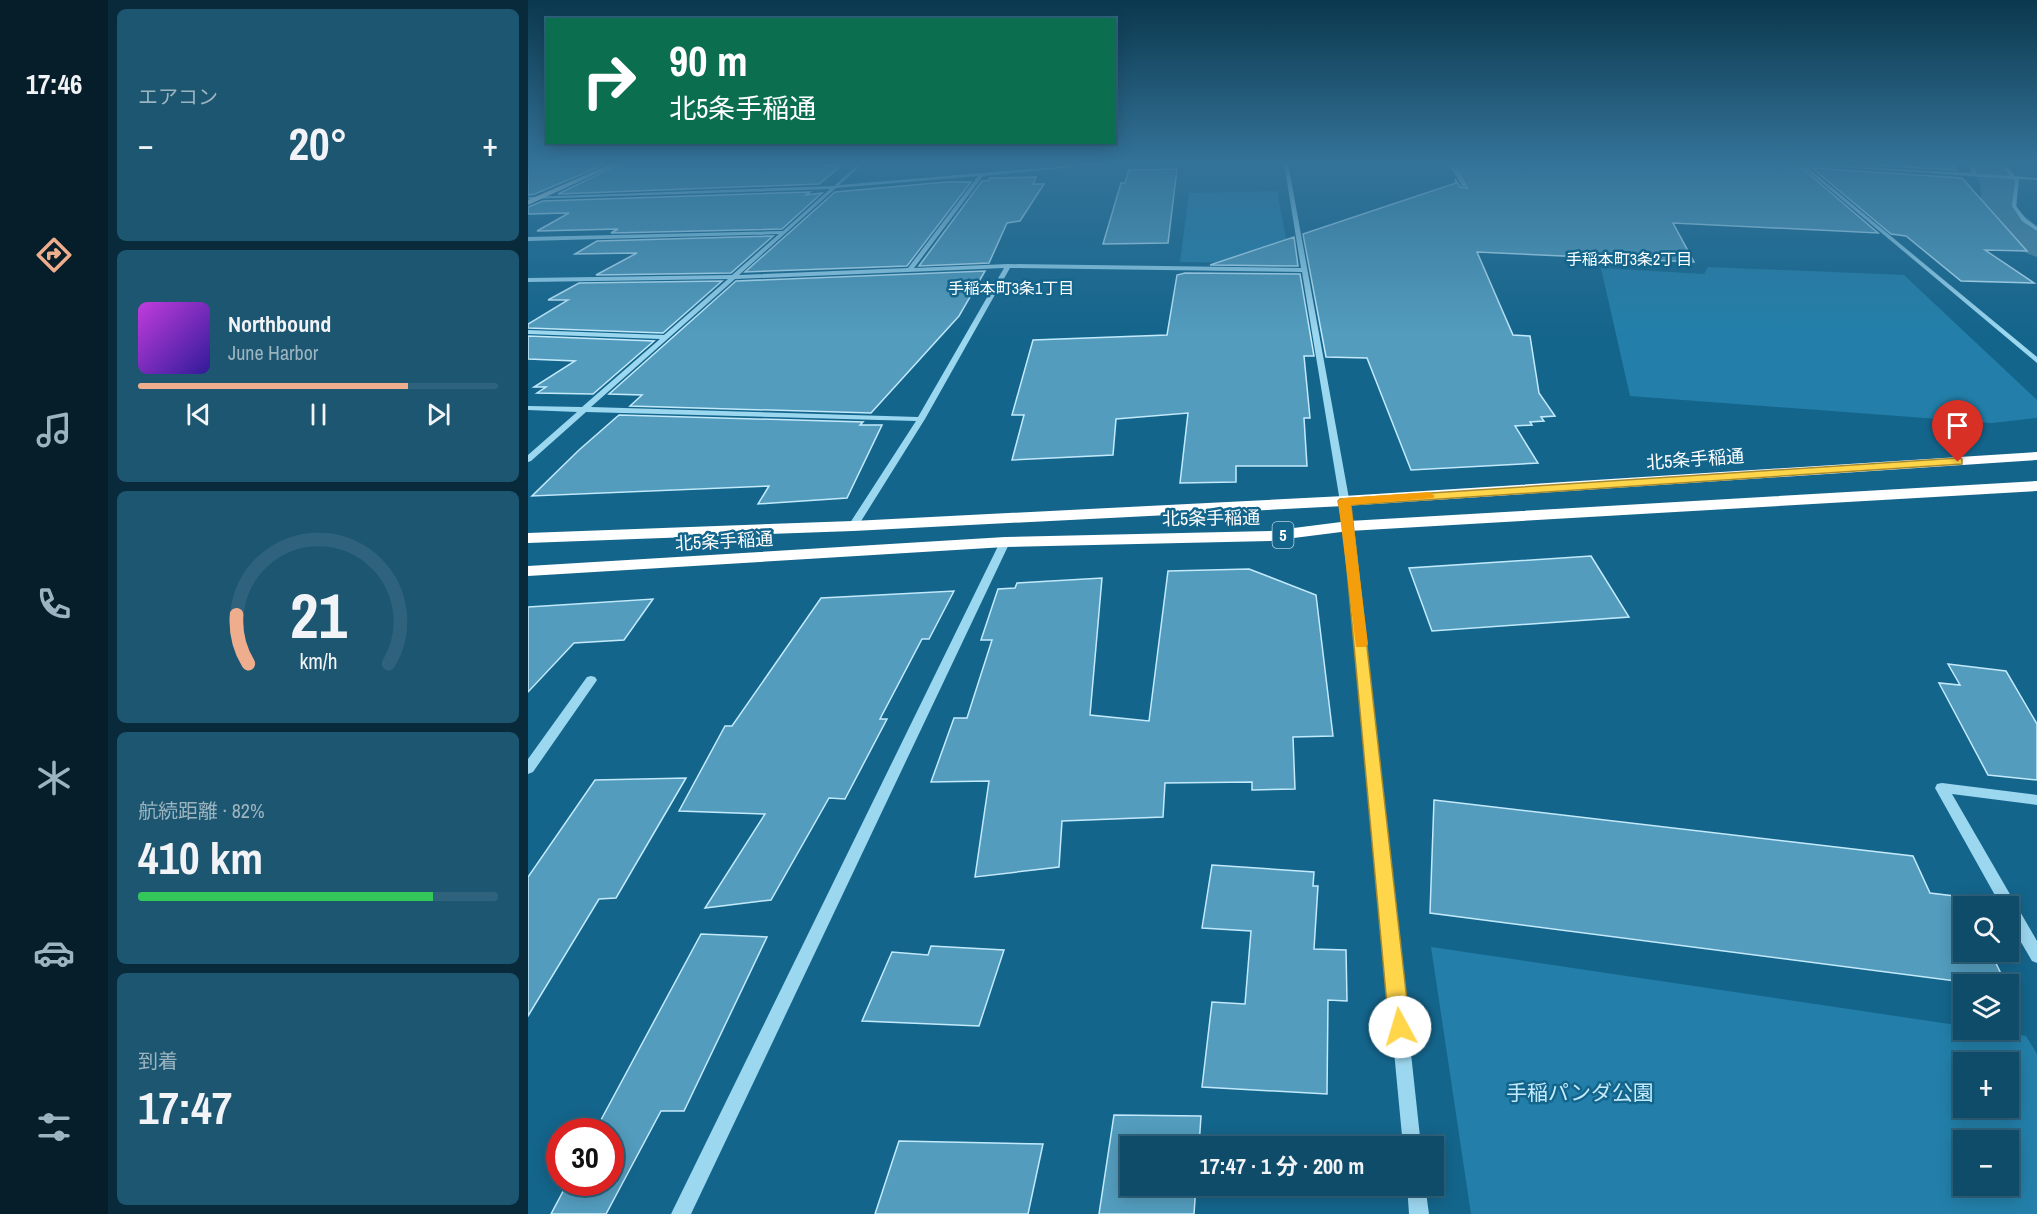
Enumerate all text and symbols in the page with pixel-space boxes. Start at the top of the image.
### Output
text: 90 m [669,33,748,89]
icon: right [570,42,648,120]
text: 17:46 [26,66,82,102]
text: エアコン [138,83,218,110]
text: 北5条手稲通 [669,90,816,126]
text: 20° [288,113,348,174]
text: − [138,122,154,166]
text: + [482,122,498,166]
icon: directions [33,234,75,276]
district label: 手稲本町3条2丁目 [1566,248,1692,270]
district label: 手稲本町3条1丁目 [948,277,1074,299]
text: Northbound [228,309,331,339]
text: June Harbor [228,339,318,366]
icon: previous [182,398,215,431]
icon: pause [302,398,335,431]
icon: next [422,398,455,431]
pin [1932,400,1983,462]
icon: music [33,409,75,451]
icon: arrive [1941,409,1974,442]
street label: 北5条手稲通 [1645,443,1745,475]
street label: 北5条手稲通 [1162,505,1260,531]
road number: 5 [1272,522,1294,548]
street label: 北5条手稲通 [674,526,774,556]
text: 21 [290,573,347,657]
icon: phone [33,583,75,625]
text: km/h [299,647,337,676]
icon: climate [33,757,75,799]
text: 航続距離 · 82% [138,797,265,824]
text: 410 km [138,827,263,888]
map controls [1953,896,2019,1196]
button: search [1953,896,2019,962]
icon: car [33,932,75,974]
button: layers [1953,974,2019,1040]
position arrow [1368,995,1432,1059]
text: 到着 [138,1047,178,1074]
button: + [1953,1052,2019,1118]
text: 17:47 [138,1077,232,1138]
park label: 手稲パンダ公園 [1506,1078,1654,1107]
icon: filters [33,1106,75,1148]
speed limit sign: 30 [546,1118,624,1196]
button: − [1953,1130,2019,1196]
text: 17:47 · 1 分 · 200 m [1200,1151,1364,1181]

